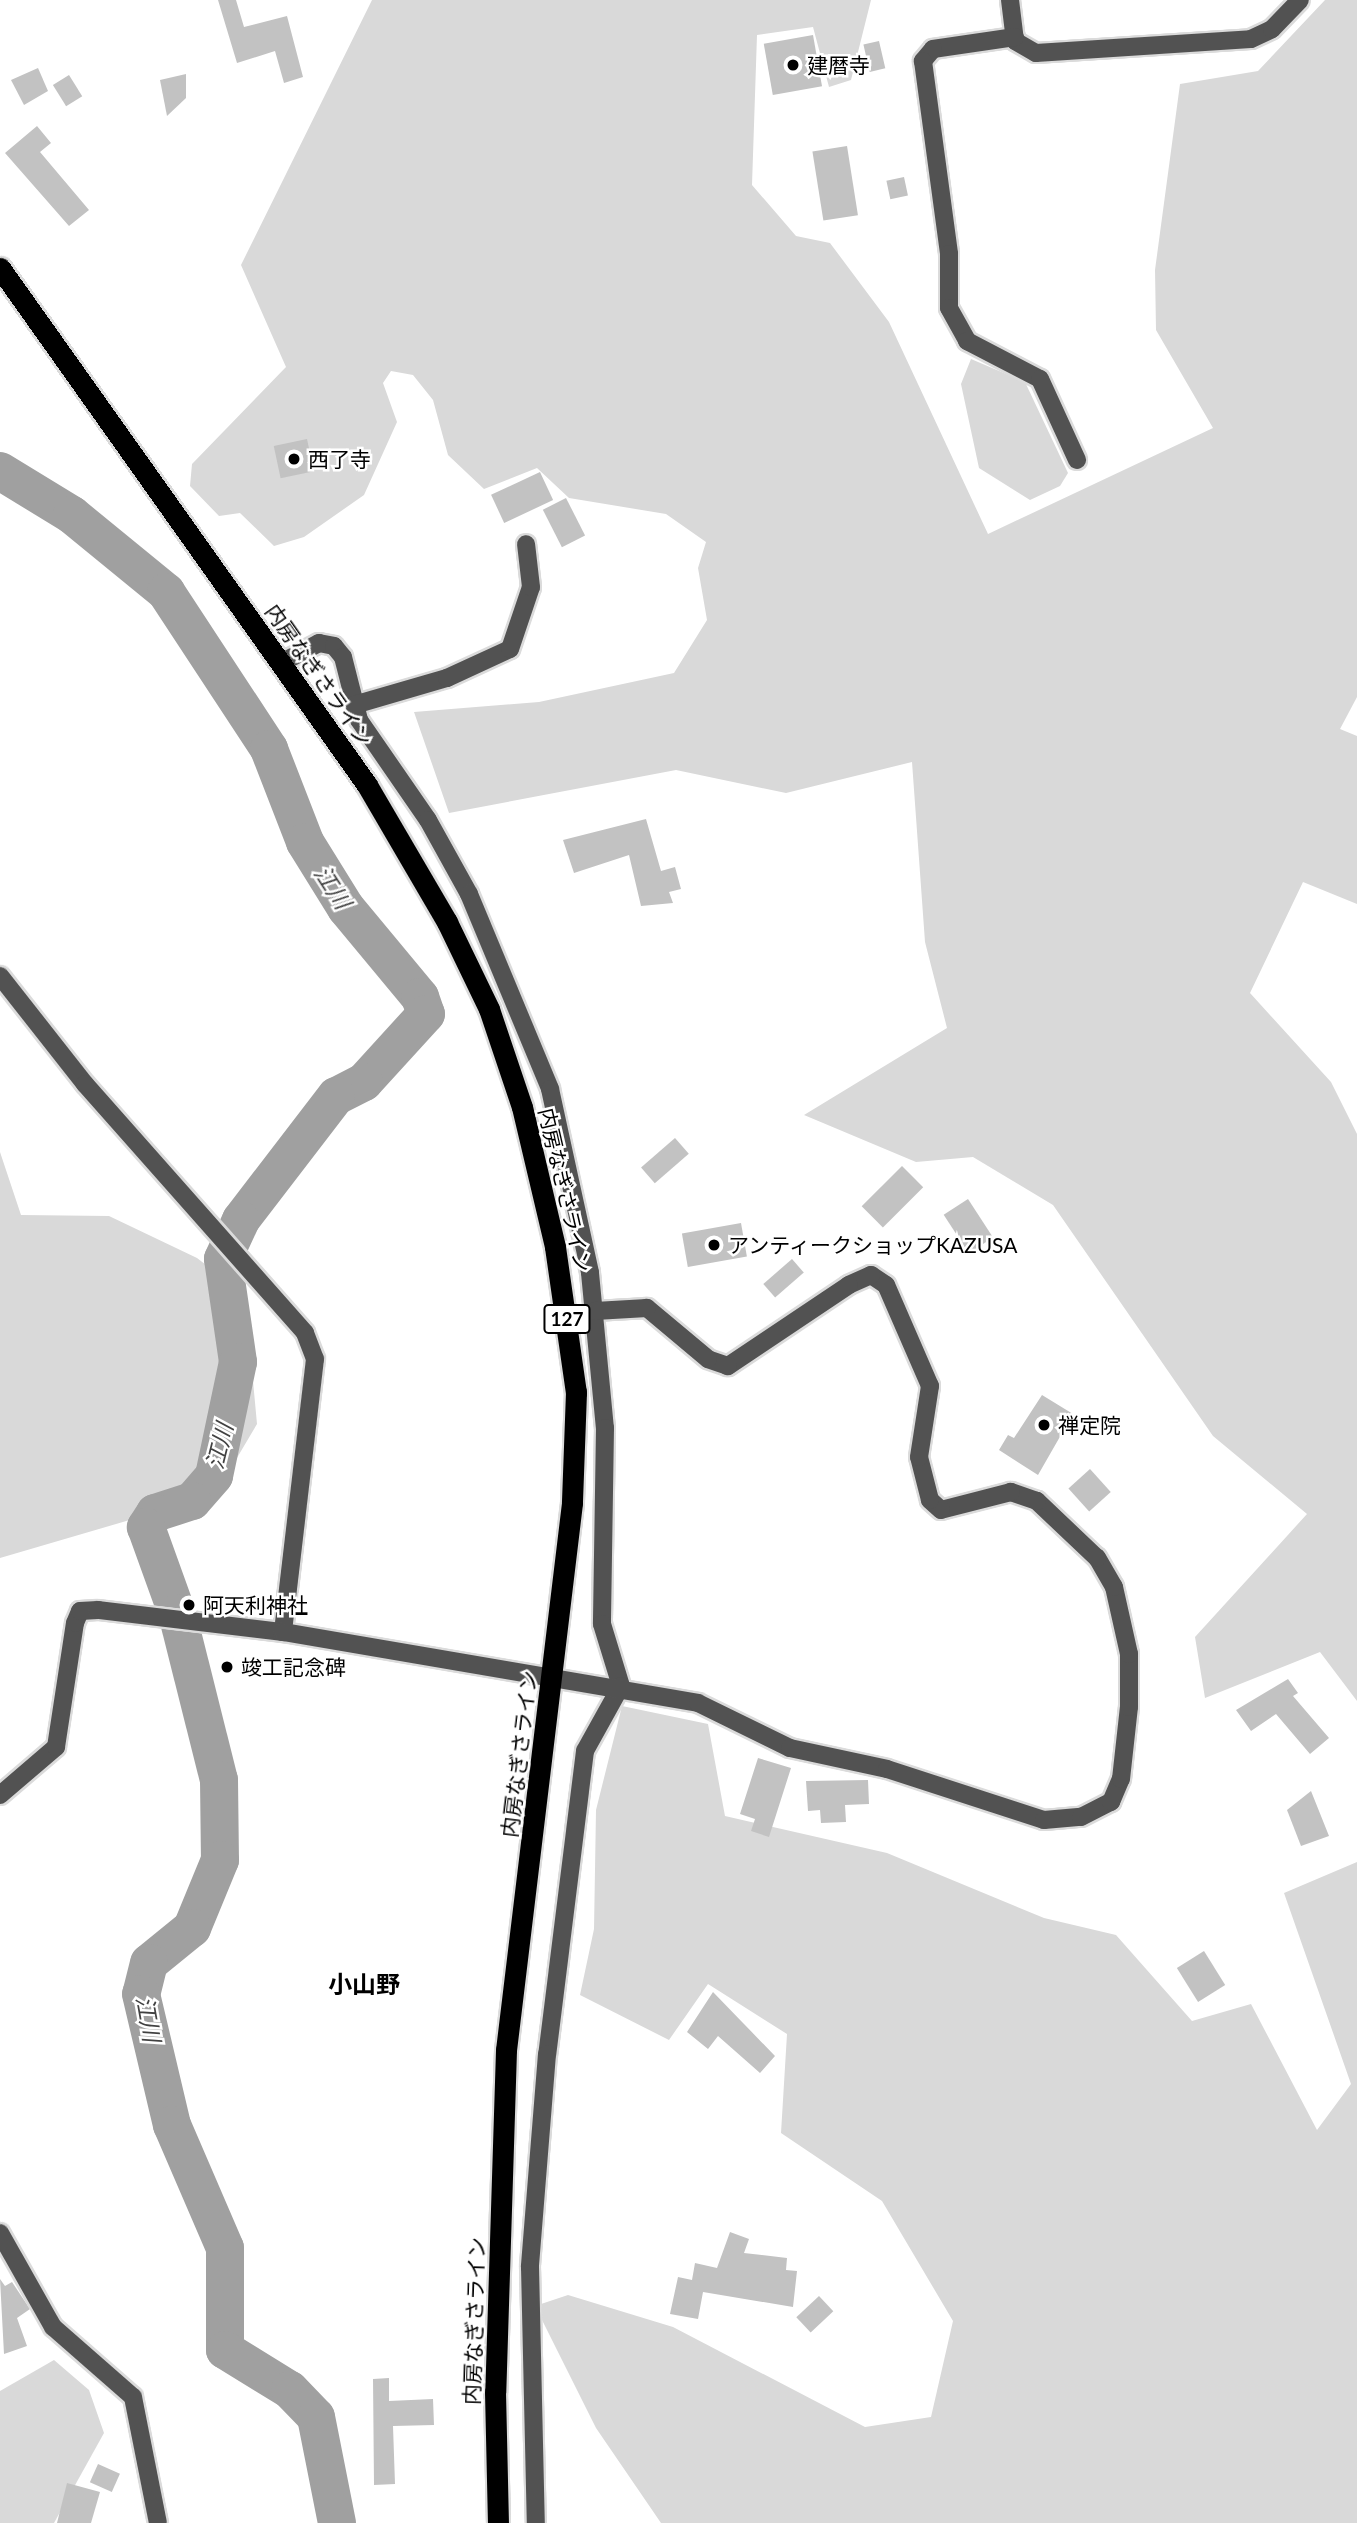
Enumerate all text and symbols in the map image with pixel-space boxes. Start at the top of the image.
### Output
place label: 建暦寺 [807,52,870,78]
marker: 建暦寺 [785,57,801,73]
place label: 西了寺 [308,446,371,472]
marker: 西了寺 [286,451,302,467]
street label: 内房なぎさライン [260,599,378,751]
water label: 江川 [309,860,357,914]
street label: 内房なぎさライン [534,1105,596,1275]
place label: アンティークショップKAZUSA [728,1232,1020,1258]
marker: アンティークショップKAZUSA [706,1237,722,1253]
road number: 127 [542,1303,592,1334]
place label: 禅定院 [1058,1412,1121,1438]
marker: 禅定院 [1036,1417,1052,1433]
water label: 江川 [200,1420,238,1472]
place label: 阿天利神社 [203,1592,308,1618]
marker: 阿天利神社 [181,1597,197,1613]
place label: 竣工記念碑 [241,1654,346,1680]
marker: 竣工記念碑 [219,1659,235,1675]
street label: 内房なぎさライン [496,1669,542,1839]
district label: 小山野 [328,1970,400,1998]
water label: 江川 [131,1994,167,2044]
street label: 内房なぎさライン [458,2237,490,2405]

